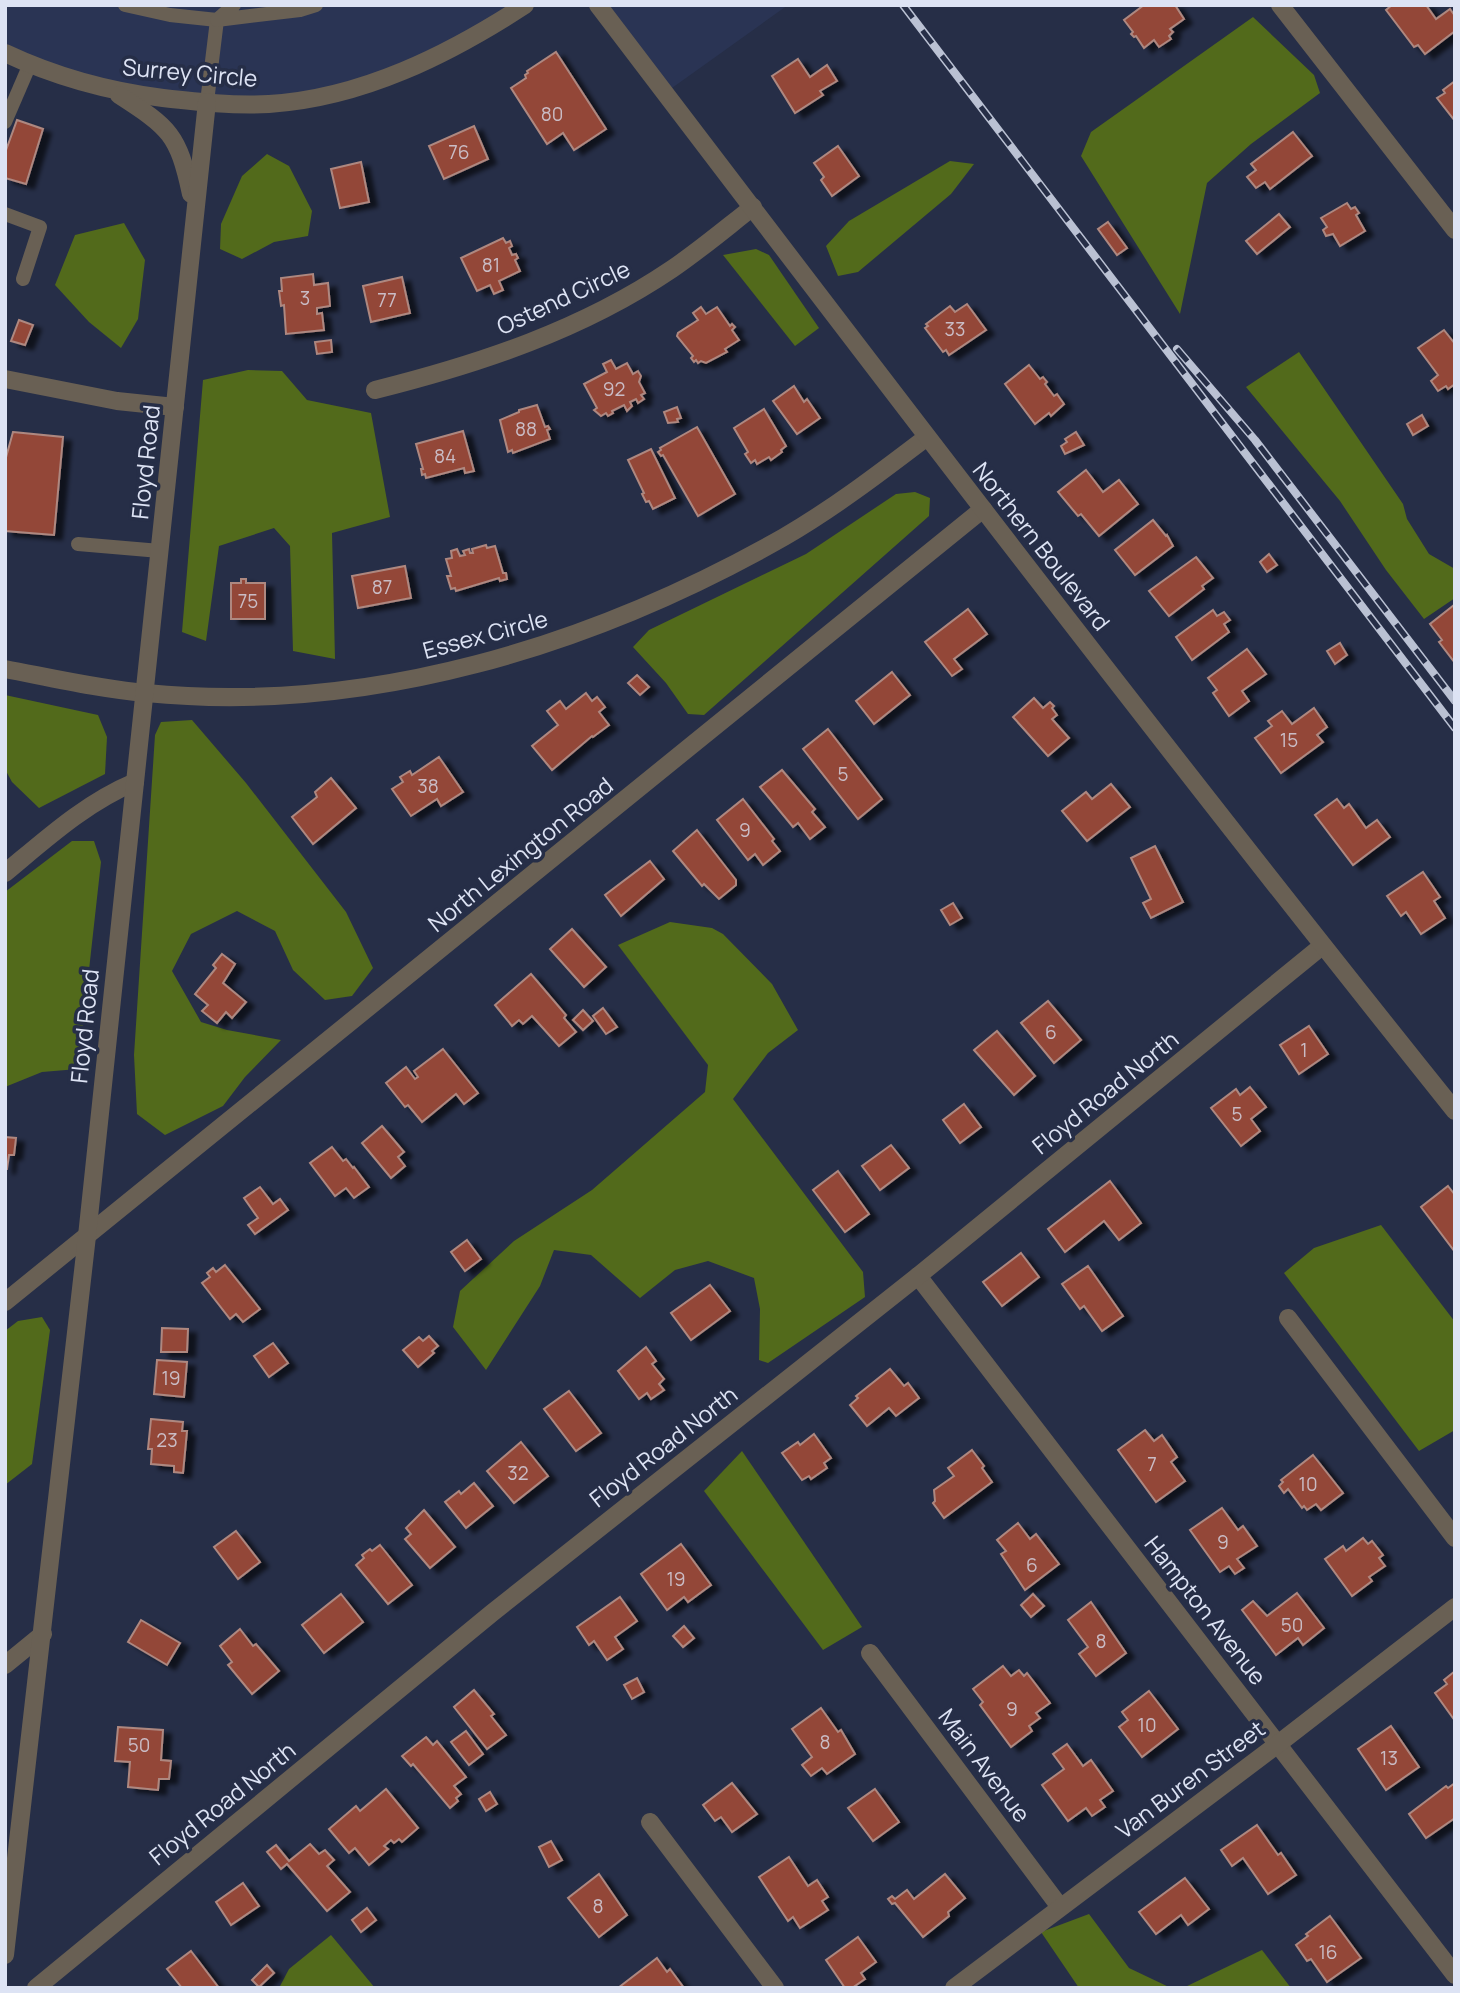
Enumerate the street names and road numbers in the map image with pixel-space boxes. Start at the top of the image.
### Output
street label: Surrey Circle [121,50,259,94]
street label: Ostend Circle [491,252,635,342]
street label: Floyd Road [123,403,167,521]
street label: Northern Boulevard [966,455,1118,637]
street label: Essex Circle [419,602,551,666]
street label: North Lexington Road [421,769,619,939]
street label: Floyd Road [62,967,106,1085]
street label: Floyd Road North [1025,1023,1185,1161]
street label: Floyd Road North [582,1378,744,1514]
street label: Hampton Avenue [1138,1529,1274,1691]
street label: Main Avenue [932,1702,1038,1828]
street label: Van Buren Street [1109,1712,1271,1846]
street label: Floyd Road North [142,1734,302,1872]

